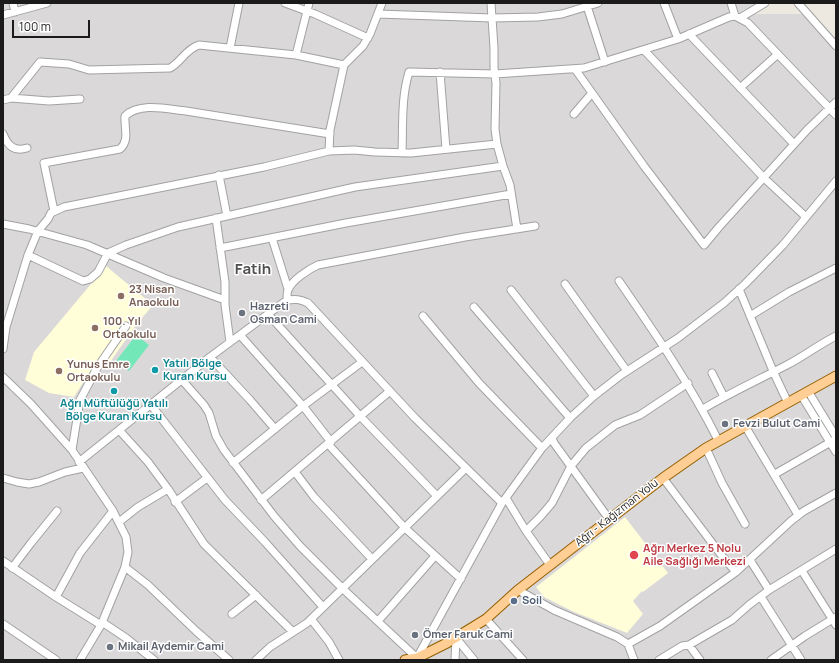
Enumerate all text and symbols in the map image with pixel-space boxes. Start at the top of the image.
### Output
scale bar [14,12,92,38]
text: 100 m [19,18,51,35]
district label: Fatih [235,261,271,279]
place label: 23 Nisan Anaokulu [129,283,179,309]
marker: 23 Nisan Anaokulu [116,291,126,301]
place label: Hazreti Osman Cami [250,300,317,326]
marker: Hazreti Osman Cami [237,308,247,318]
place label: 100. Yıl Ortaokulu [103,315,156,341]
marker: 100. Yıl Ortaokulu [90,323,100,333]
place label: Yatılı Bölge Kuran Kursu [163,357,227,383]
place label: Yunus Emre Ortaokulu [67,358,129,384]
marker: Yatılı Bölge Kuran Kursu [150,365,160,375]
marker: Yunus Emre Ortaokulu [54,366,64,376]
marker: Ağrı Müftülüğü Yatılı Bölge Kuran Kursu [109,386,119,396]
place label: Ağrı Müftülüğü Yatılı Bölge Kuran Kursu [60,397,168,423]
place label: Fevzi Bulut Cami [733,417,820,431]
marker: Fevzi Bulut Cami [720,419,730,429]
street label: Ağrı - Kağızman Yolu [573,477,661,549]
place label: Ağrı Merkez 5 Nolu Aile Sağlığı Merkezi [643,542,746,568]
marker: Ağrı Merkez 5 Nolu Aile Sağlığı Merkezi [628,549,640,561]
place label: Soil [522,594,542,608]
marker: Soil [509,596,519,606]
place label: Ömer Faruk Cami [423,628,513,642]
marker: Ömer Faruk Cami [410,630,420,640]
place label: Mikail Aydemir Cami [118,640,224,654]
marker: Mikail Aydemir Cami [105,642,115,652]

